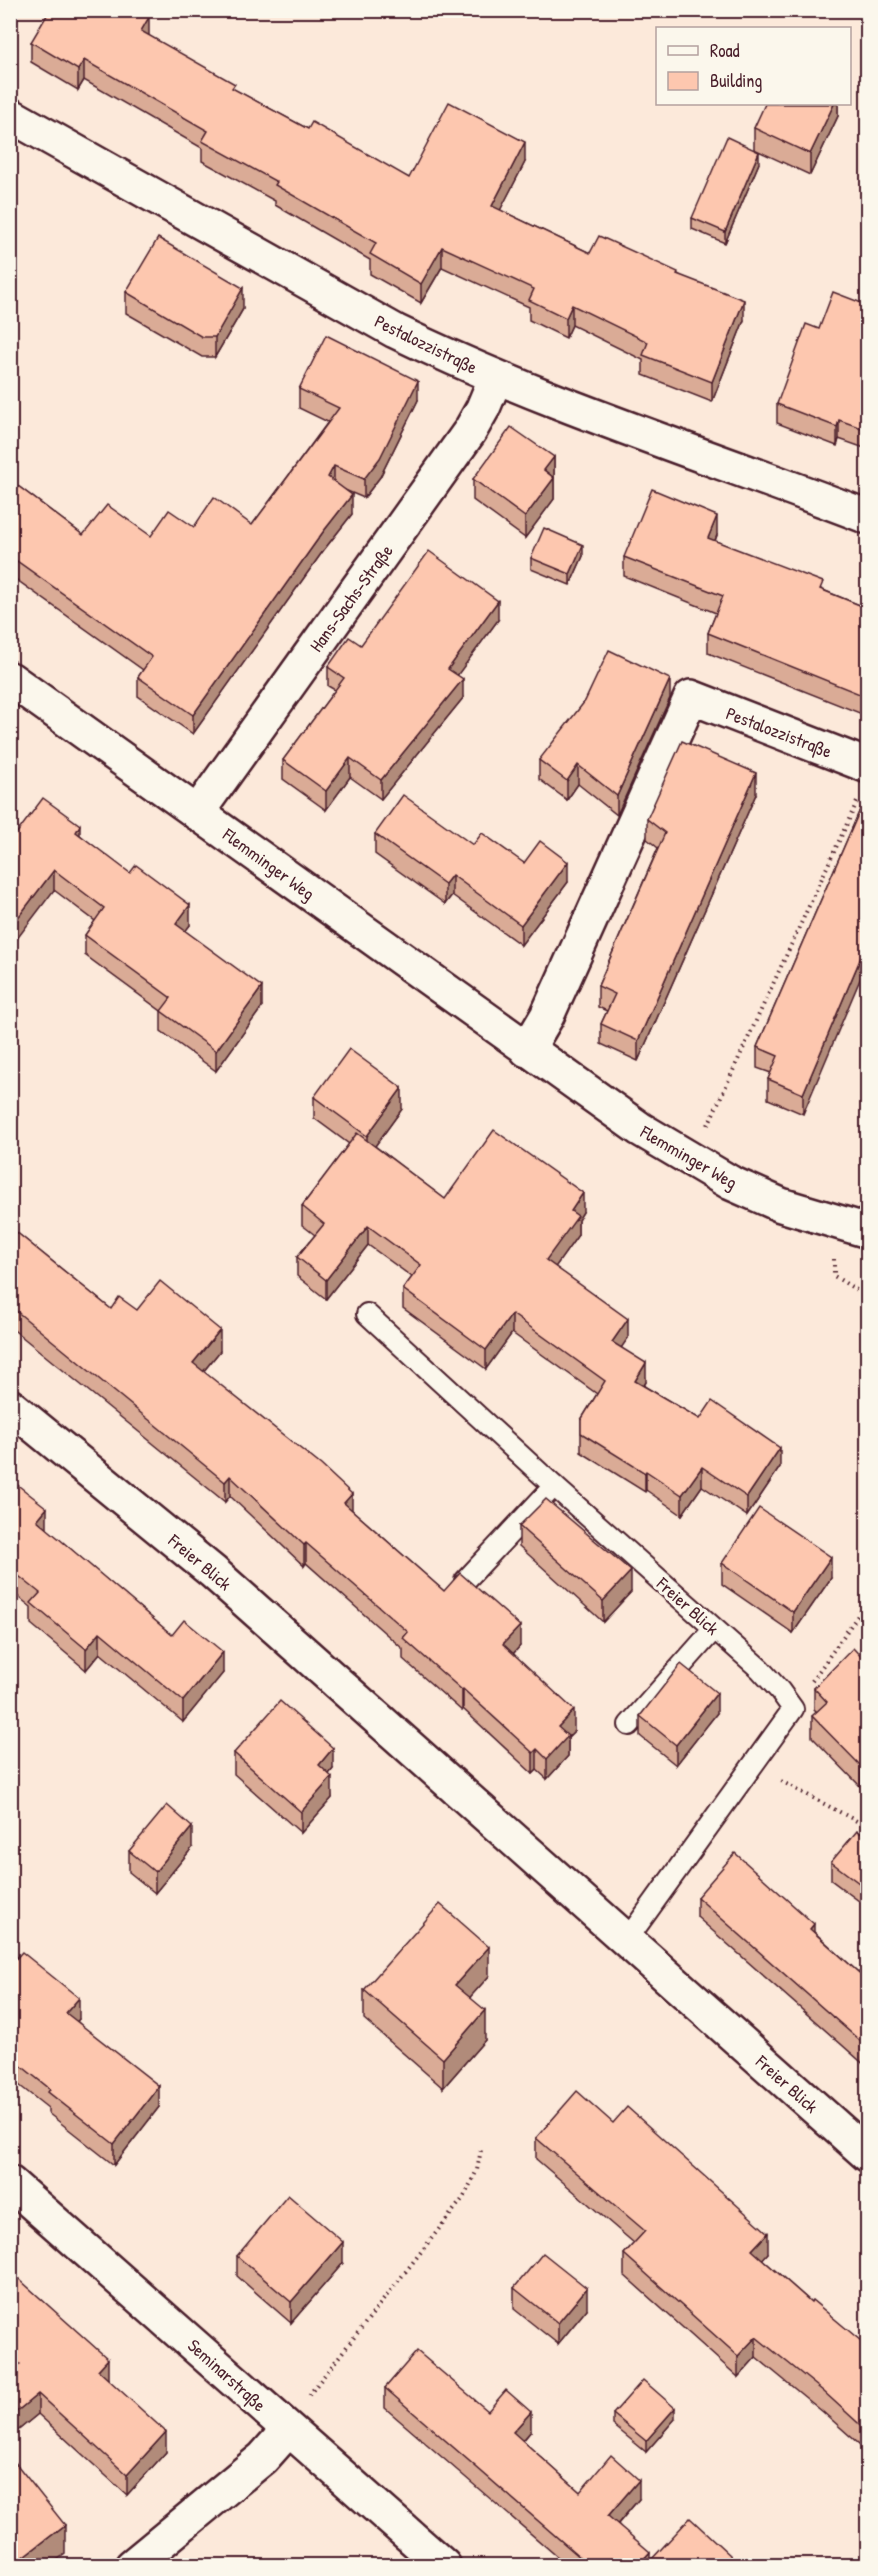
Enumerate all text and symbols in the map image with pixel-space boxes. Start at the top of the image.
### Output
legend [656,27,851,105]
text: Road [710,38,740,63]
text: Building [710,68,762,93]
street label: Pestalozzistraße [371,308,481,380]
street label: Hans-Sachs-Straße [304,539,398,657]
street label: Pestalozzistraße [723,700,835,764]
street label: Flemminger Weg [217,822,320,906]
street label: Flemminger Weg [635,1119,742,1195]
street label: Freier Blick [162,1528,237,1596]
street label: Freier Blick [651,1571,725,1641]
street label: Freier Blick [750,2049,824,2119]
street label: Seminarstraße [182,2333,272,2417]

